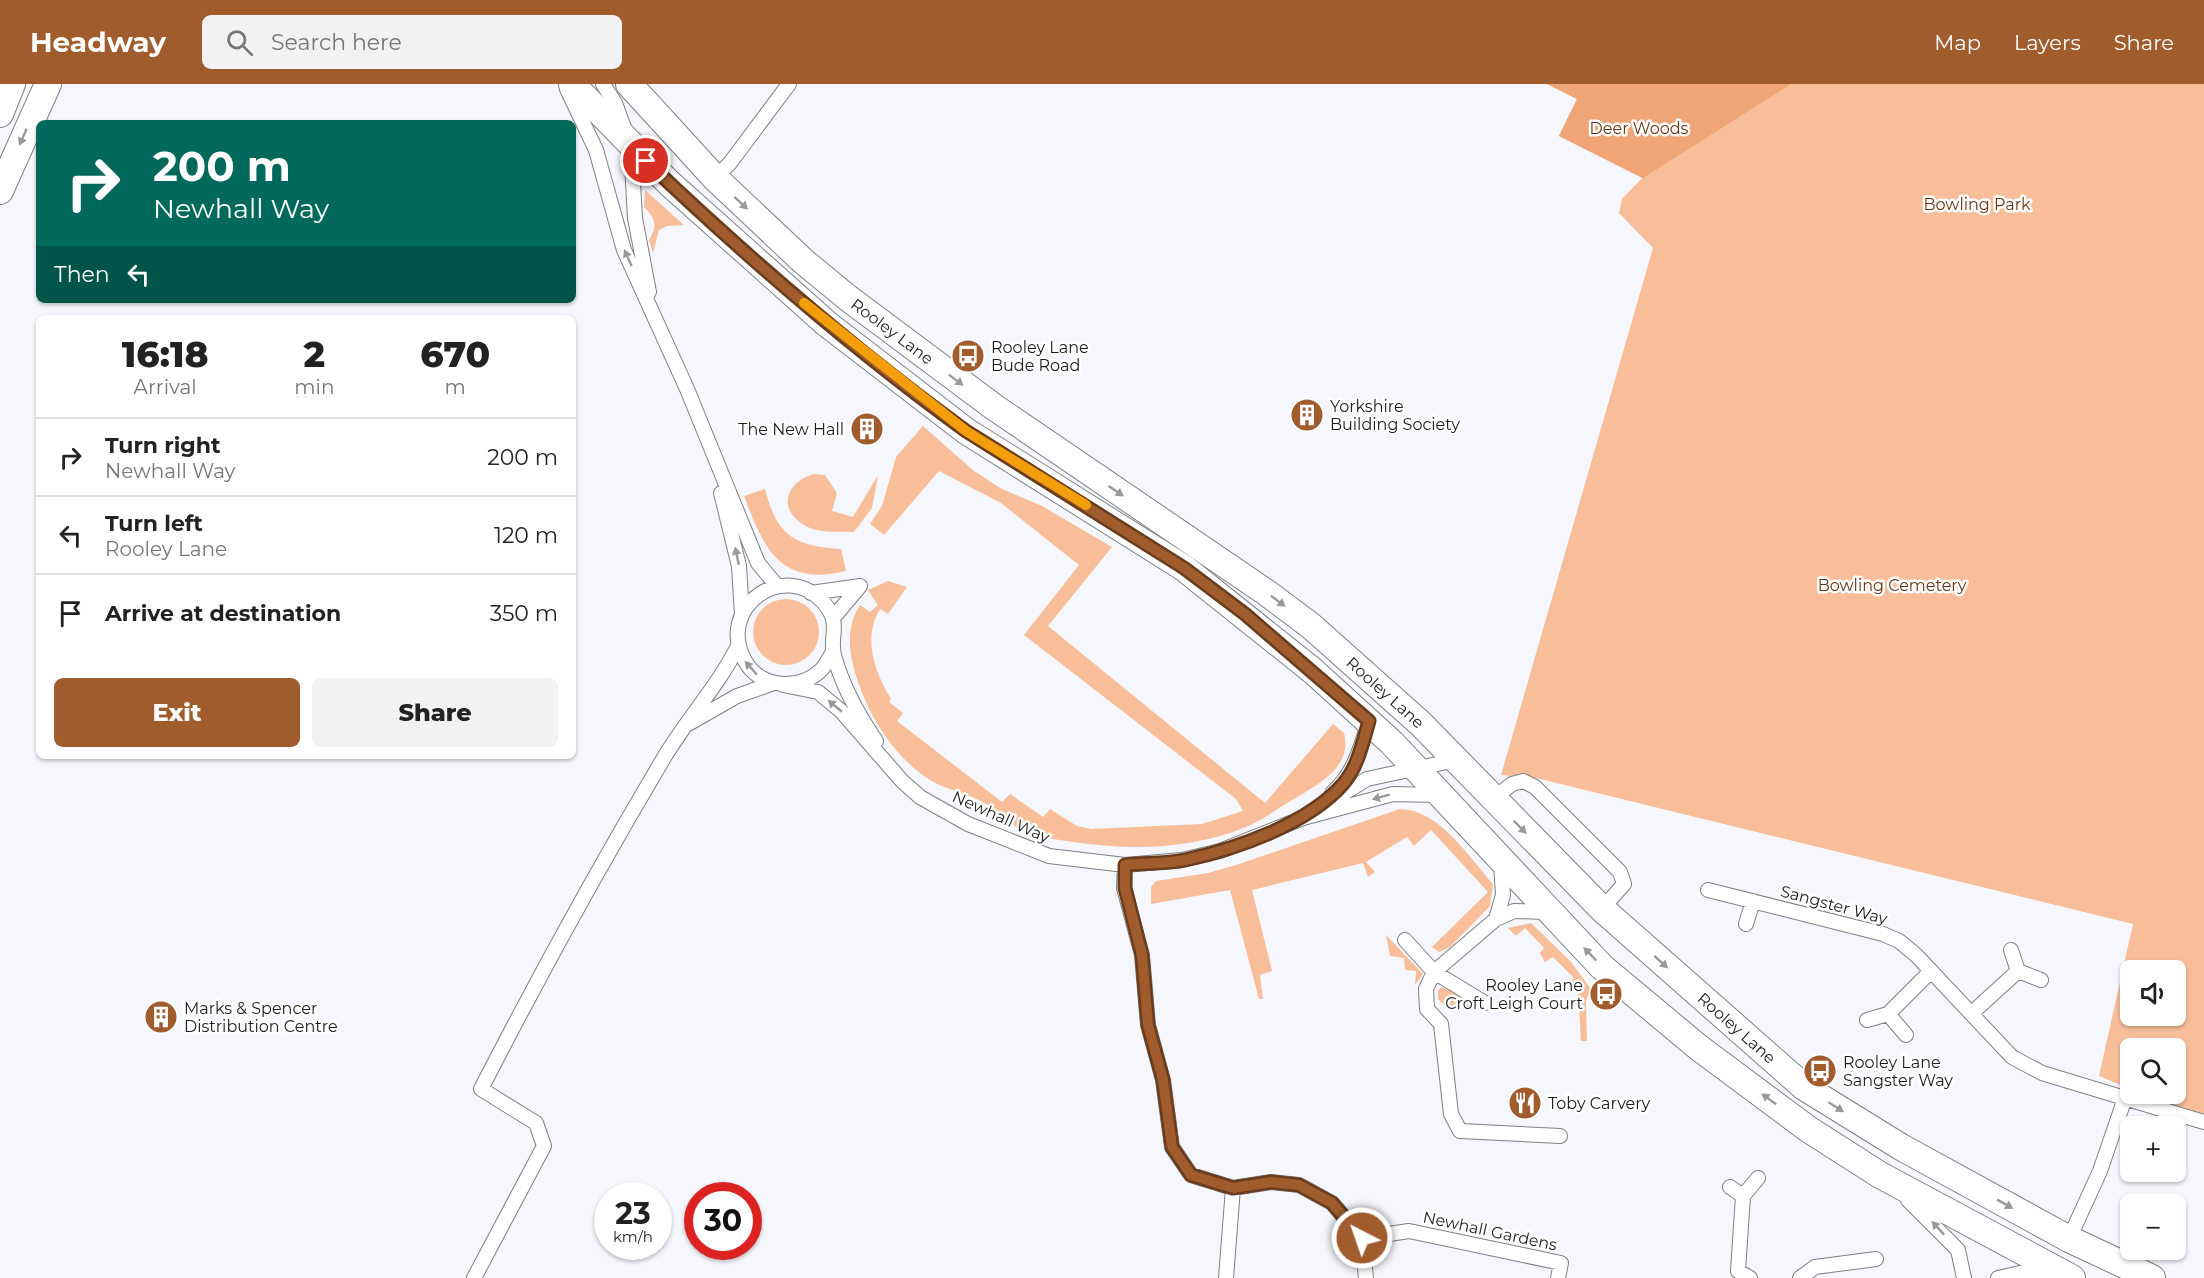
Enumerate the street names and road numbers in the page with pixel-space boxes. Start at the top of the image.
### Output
street label: Rooley Lane [847,294,937,368]
street label: Rooley Lane [1343,653,1428,732]
street label: Newhall Way [949,787,1053,847]
street label: Sangster Way [1778,882,1890,928]
street label: Rooley Lane [1694,988,1780,1067]
street label: Newhall Gardens [1421,1207,1559,1255]

